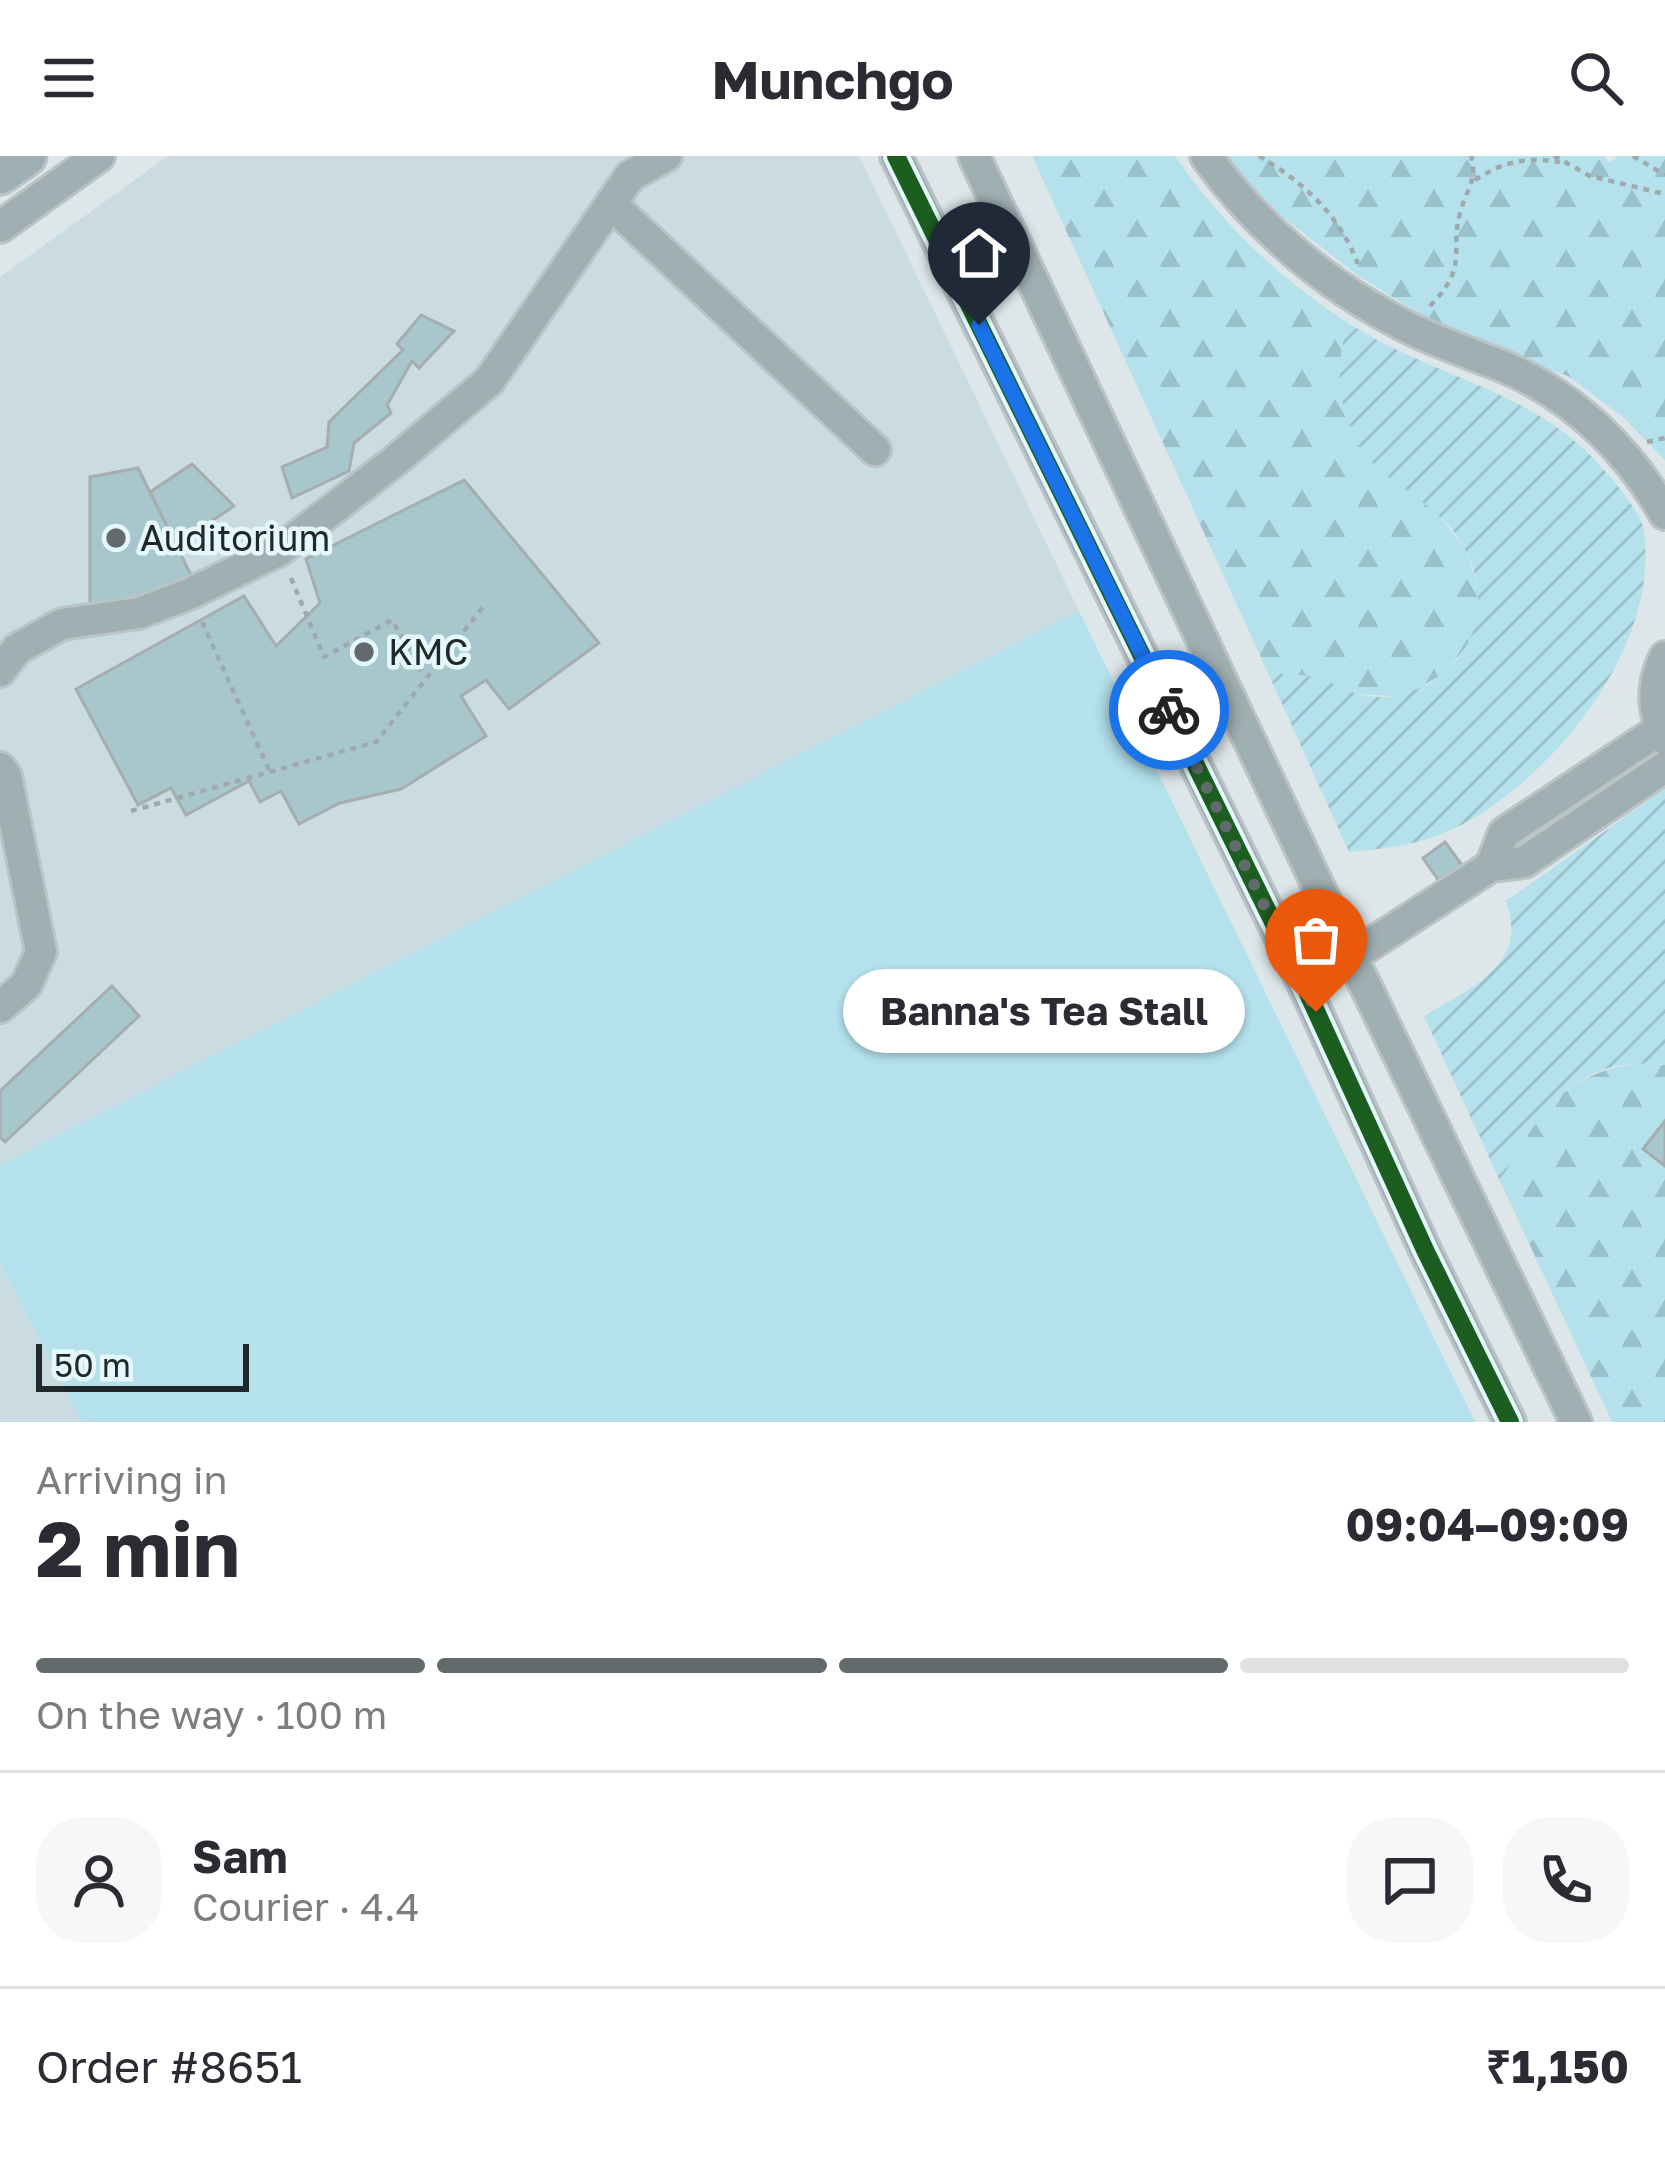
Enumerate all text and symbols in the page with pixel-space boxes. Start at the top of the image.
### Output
icon: menu [36,45,102,111]
icon: search [1563,45,1629,111]
text: Munchgo [711,46,954,111]
pin [928,202,1030,325]
icon: home [946,220,1012,286]
place label: Auditorium [140,516,330,559]
marker: Auditorium [103,525,129,551]
place label: KMC [388,630,468,673]
marker: KMC [351,639,377,665]
courier [1109,650,1229,770]
icon: bike [1136,677,1202,743]
pin [1265,889,1367,1012]
icon: bag [1283,907,1349,973]
callout: Banna's Tea Stall [842,970,1244,1054]
text: Banna's Tea Stall [880,987,1208,1034]
scale bar [36,1338,249,1391]
text: 50 m [54,1345,131,1384]
text: Arriving in [36,1456,227,1503]
text: 09:04–09:09 [1345,1497,1629,1551]
text: 2 min [36,1501,240,1594]
text: On the way · 100 m [36,1691,387,1738]
button: person [36,1817,162,1943]
button: chat [1347,1817,1473,1943]
button: phone [1503,1817,1629,1943]
text: Sam [192,1829,288,1883]
text: Courier · 4.4 [192,1883,420,1930]
text: Order #8651 [36,2039,302,2093]
text: ₹1,150 [1486,2039,1629,2093]

